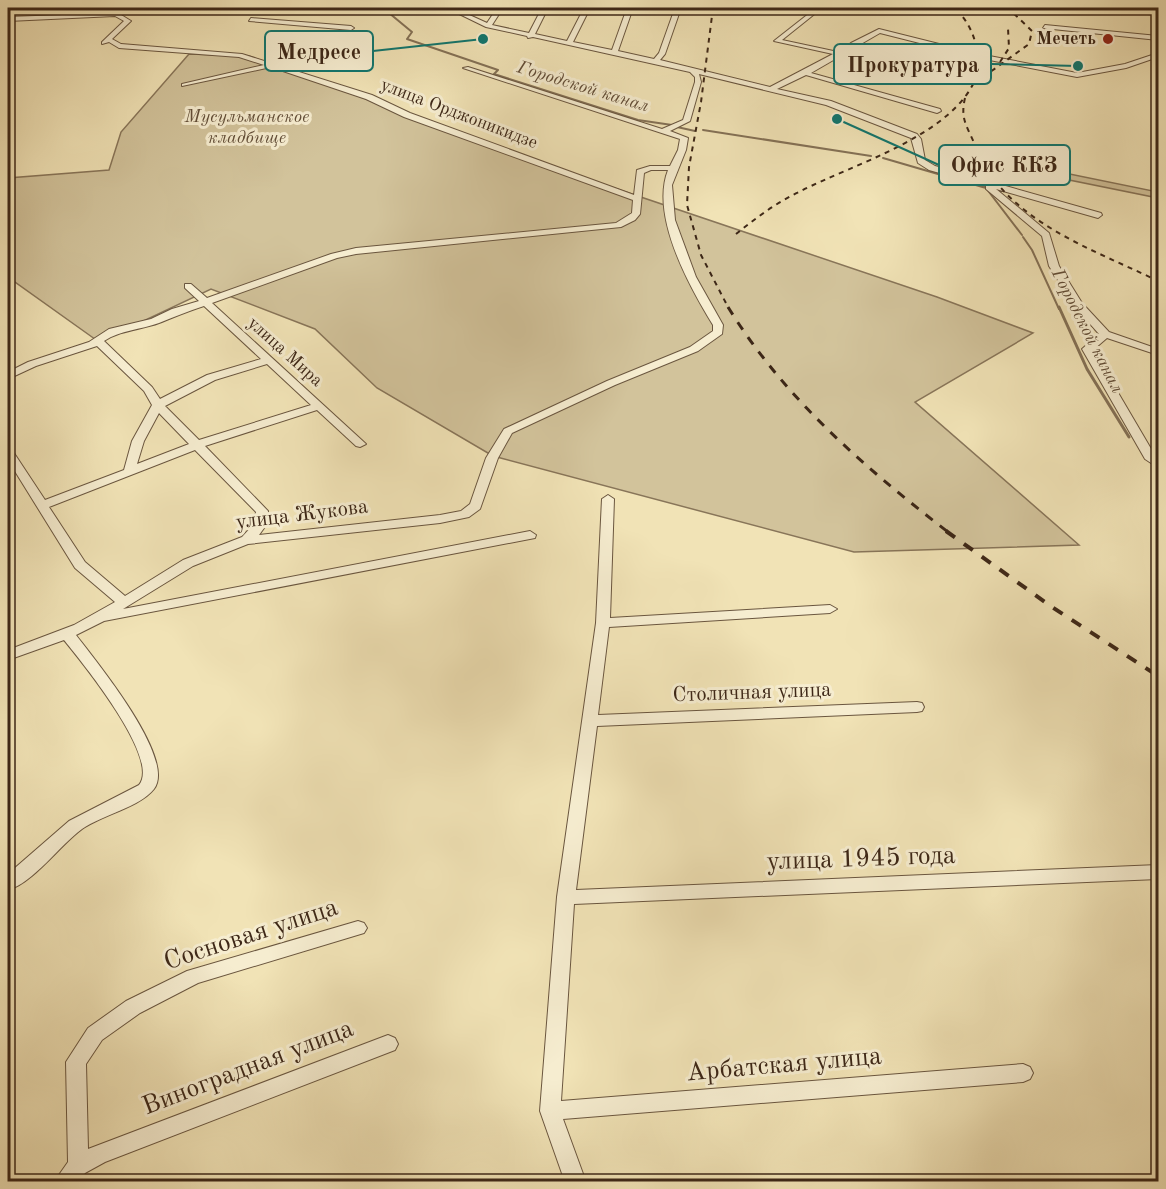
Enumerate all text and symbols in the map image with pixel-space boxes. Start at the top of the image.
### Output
place label: Мечеть [1036,30,1096,48]
callout: Медресе [265,31,373,71]
marker: Мечеть [1101,32,1115,46]
text: Медресе [277,42,361,64]
callout: Прокуратура [834,44,991,84]
text: Прокуратура [847,55,979,77]
water label: Городской канал [514,58,651,116]
street label: улица Орджоникидзе [378,76,540,152]
park label: Мусульманское кладбище [184,108,309,147]
callout: Офис ККЗ [939,145,1070,185]
text: Офис ККЗ [951,155,1057,178]
water label: Городской канал [1047,265,1126,396]
street label: улица Мира [244,314,326,390]
street label: улица Жукова [235,496,369,534]
street label: Столичная улица [672,680,832,706]
street label: улица 1945 года [766,843,956,875]
street label: Сосновая улица [161,895,341,975]
street label: Виноградная улица [139,1016,357,1120]
street label: Арбатская улица [685,1043,883,1086]

